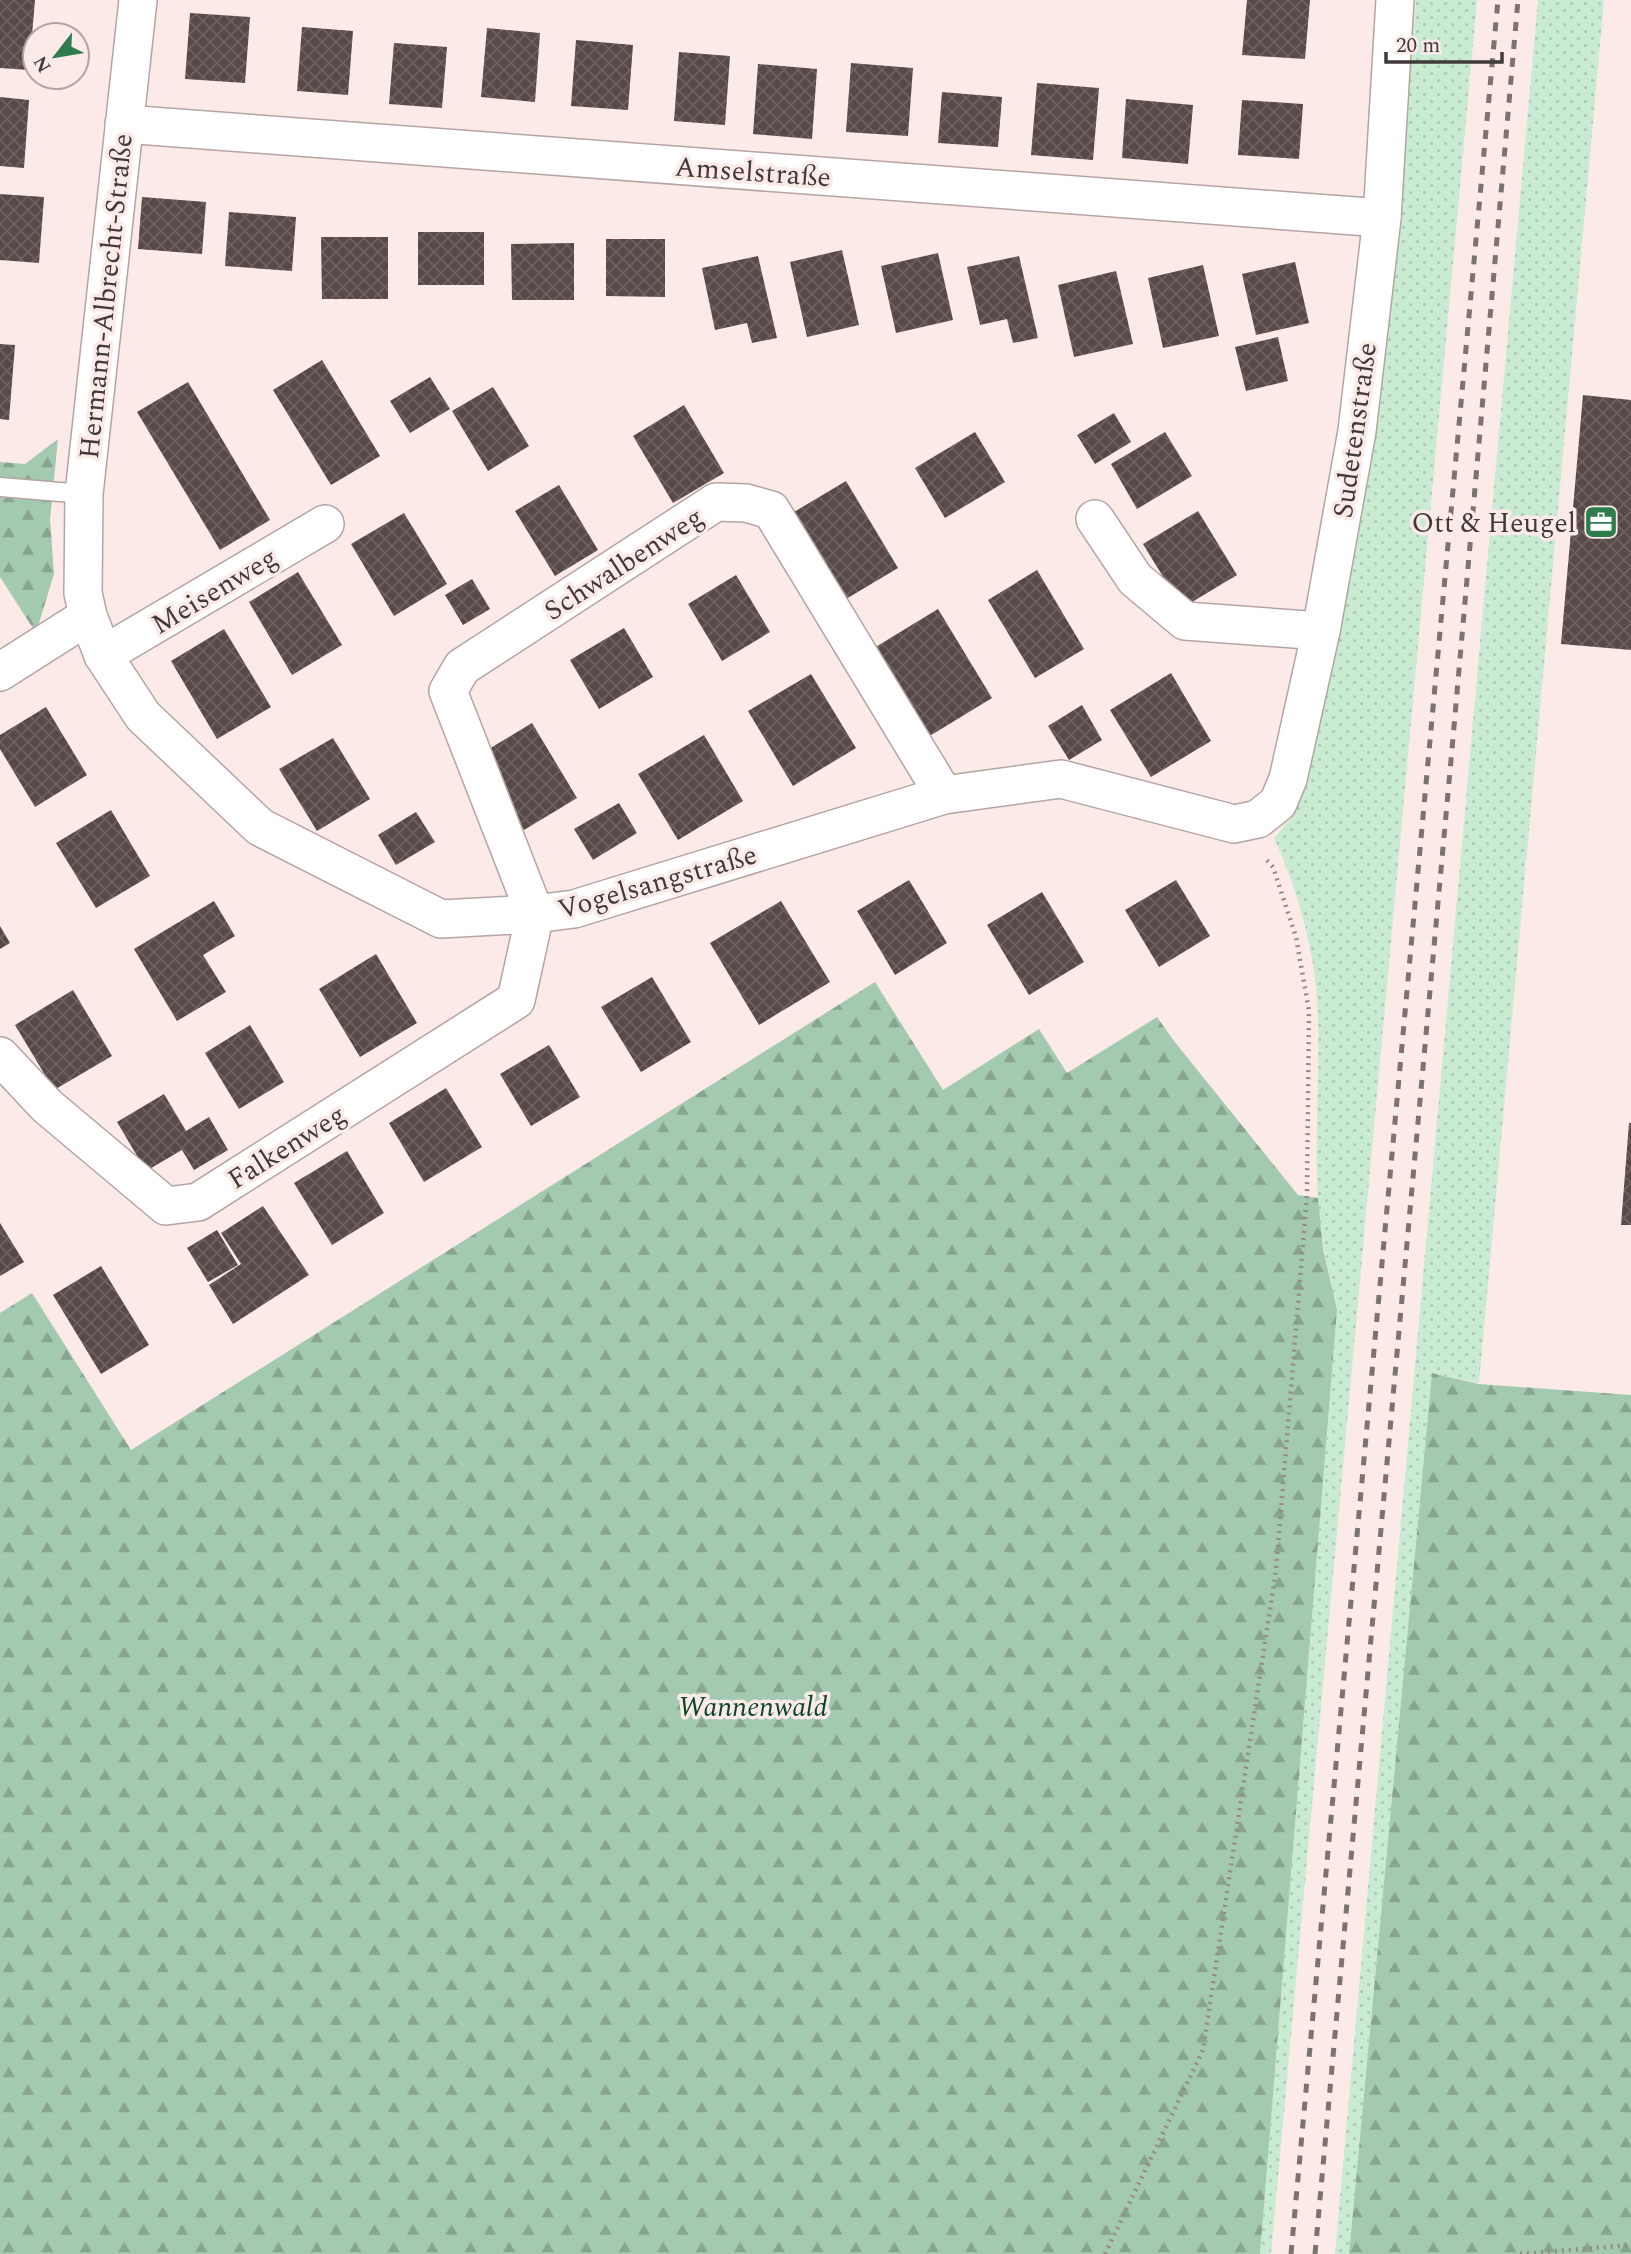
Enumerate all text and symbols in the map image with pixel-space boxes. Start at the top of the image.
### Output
north arrow [21,21,91,91]
scale bar [1386,21,1502,65]
text: 20 m [1396,30,1440,62]
text: N [26,50,59,78]
street label: Hermann-Albrecht-Straße [68,131,145,461]
street label: Amselstraße [673,146,832,199]
street label: Sudetenstraße [1322,340,1389,521]
street label: Schwalbenweg [535,496,712,632]
place label: Ott & Heugel [1411,502,1576,545]
office icon: Ott & Heugel [1582,503,1620,541]
street label: Meisenweg [143,537,286,646]
street label: Vogelsangstraße [553,833,762,931]
street label: Falkenweg [219,1094,355,1201]
park label: Wannenwald [678,1686,828,1729]

